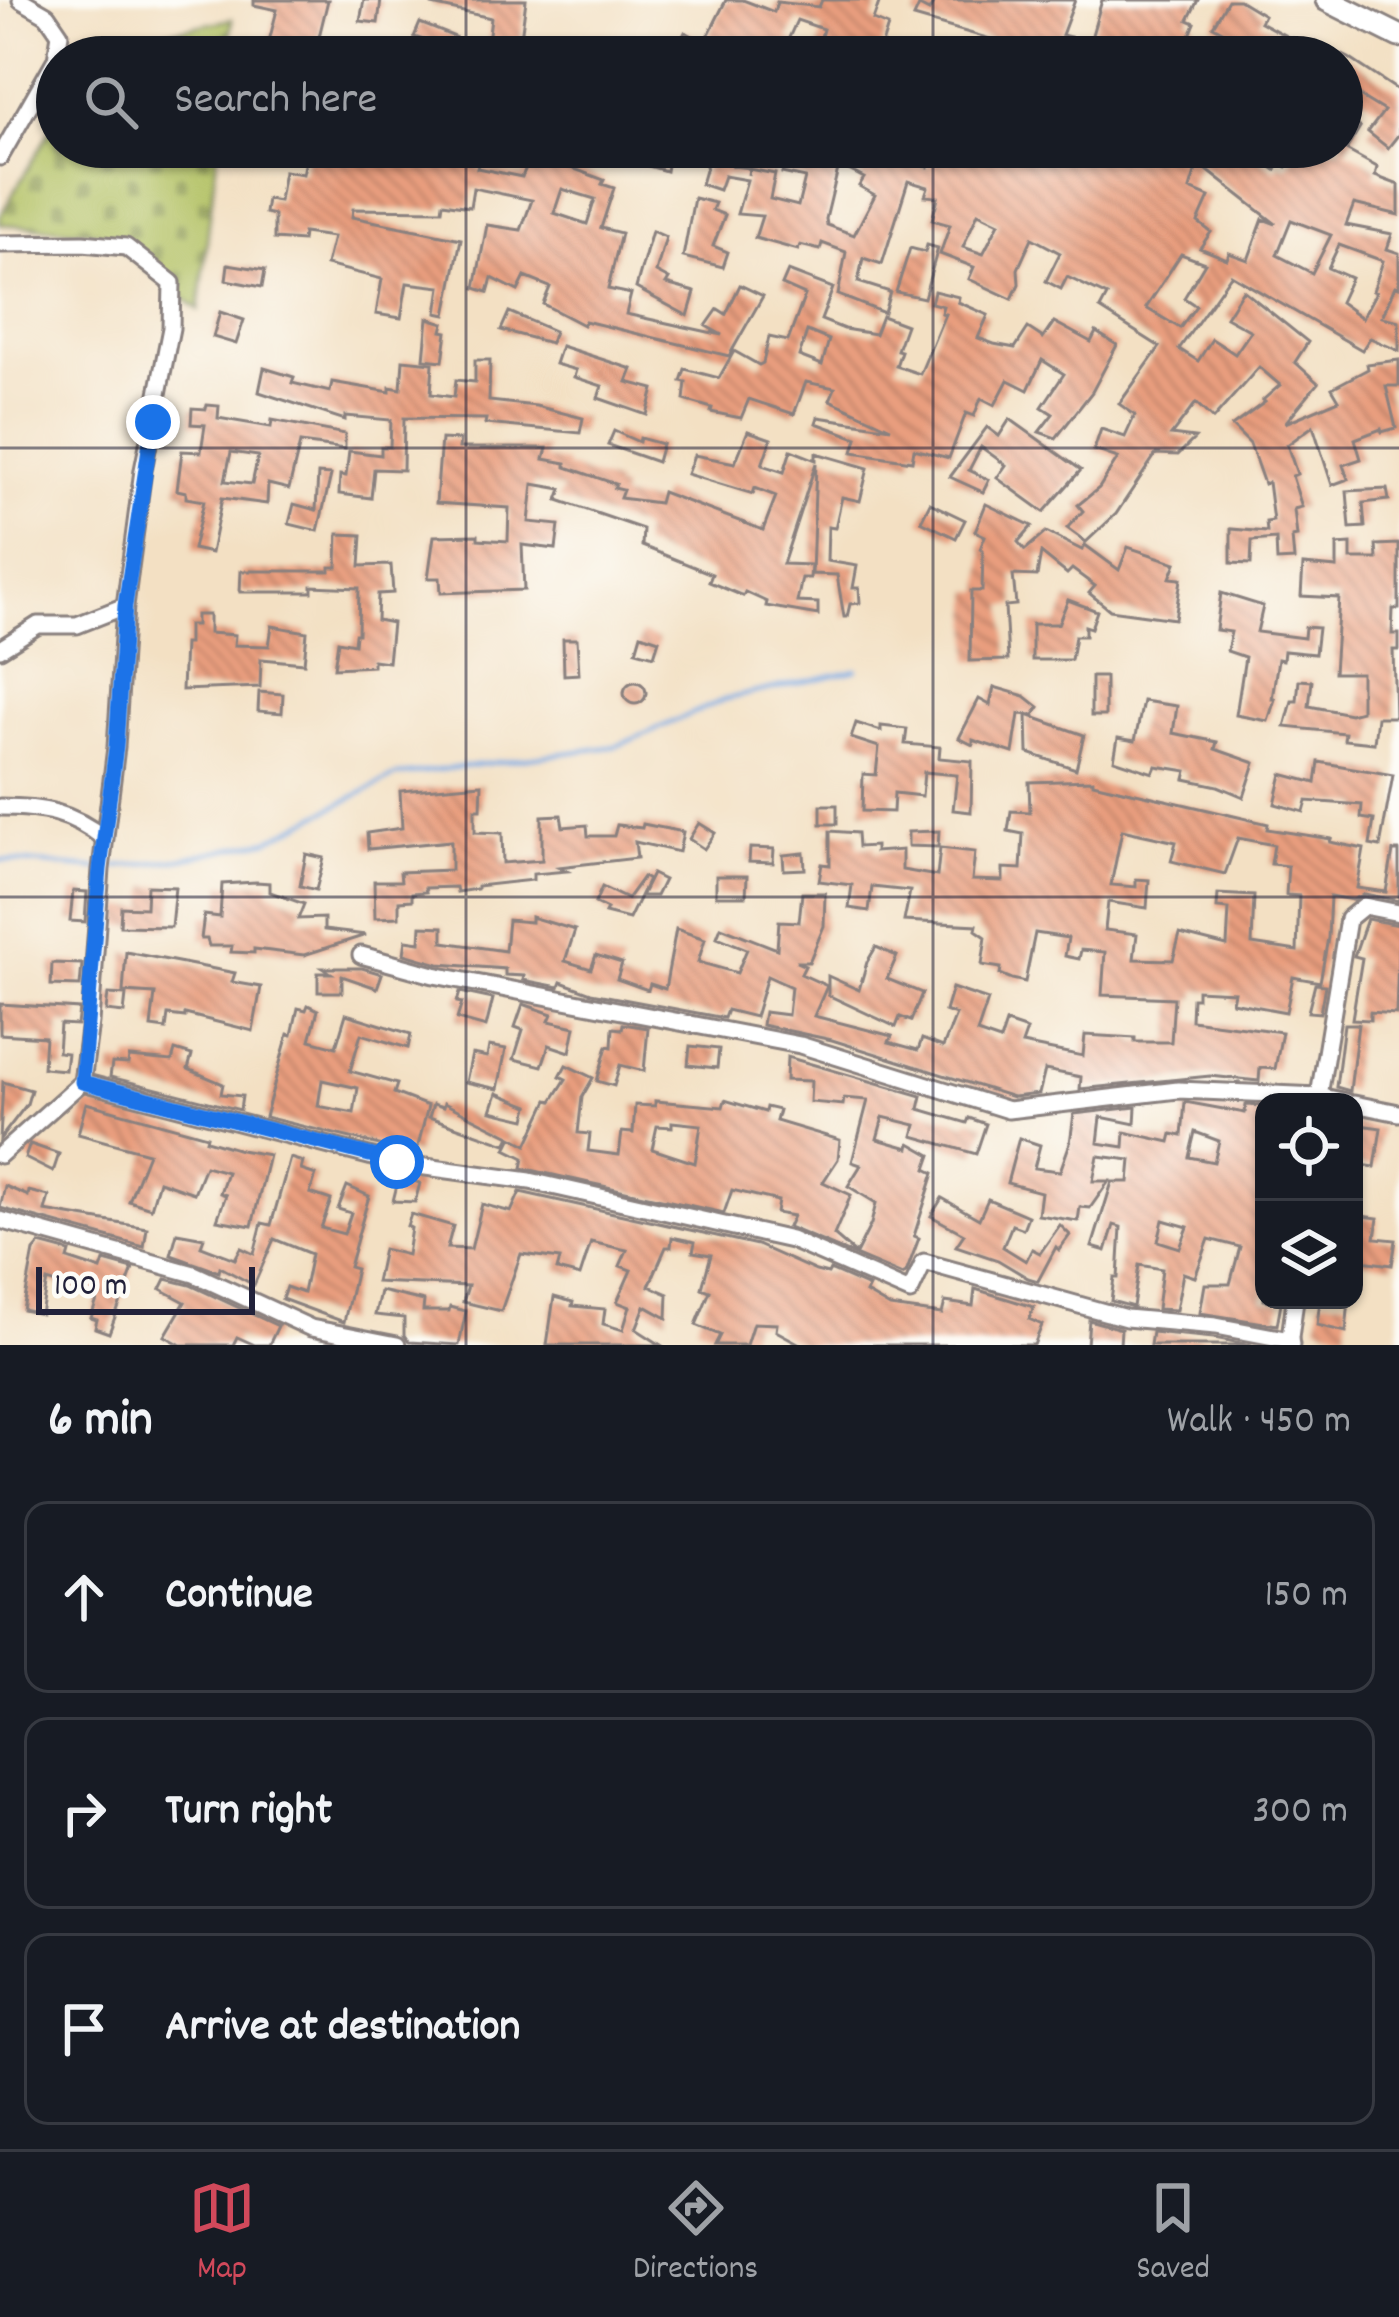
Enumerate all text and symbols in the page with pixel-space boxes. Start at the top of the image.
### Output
search box [36,36,1363,168]
icon: search [78,69,144,135]
text: Search here [174,70,377,134]
route end [126,395,180,449]
map controls [1255,1093,1363,1309]
button: locate [1255,1093,1363,1201]
route start [370,1135,424,1189]
button: layers [1255,1201,1363,1309]
scale bar [36,1261,255,1314]
text: 100 m [54,1264,127,1311]
text: 6 min [48,1387,153,1459]
text: Walk · 450 m [1167,1396,1351,1451]
icon: ahead [51,1564,117,1630]
text: Continue [165,1565,313,1629]
text: 150 m [1264,1570,1348,1625]
icon: right [51,1780,117,1846]
text: Turn right [165,1781,332,1845]
text: 300 m [1252,1786,1348,1841]
icon: arrive [51,1996,117,2062]
text: Arrive at destination [165,1997,520,2061]
tab: Map [189,2175,255,2294]
tab: Directions [633,2175,758,2294]
tab: Saved [1136,2175,1210,2294]

